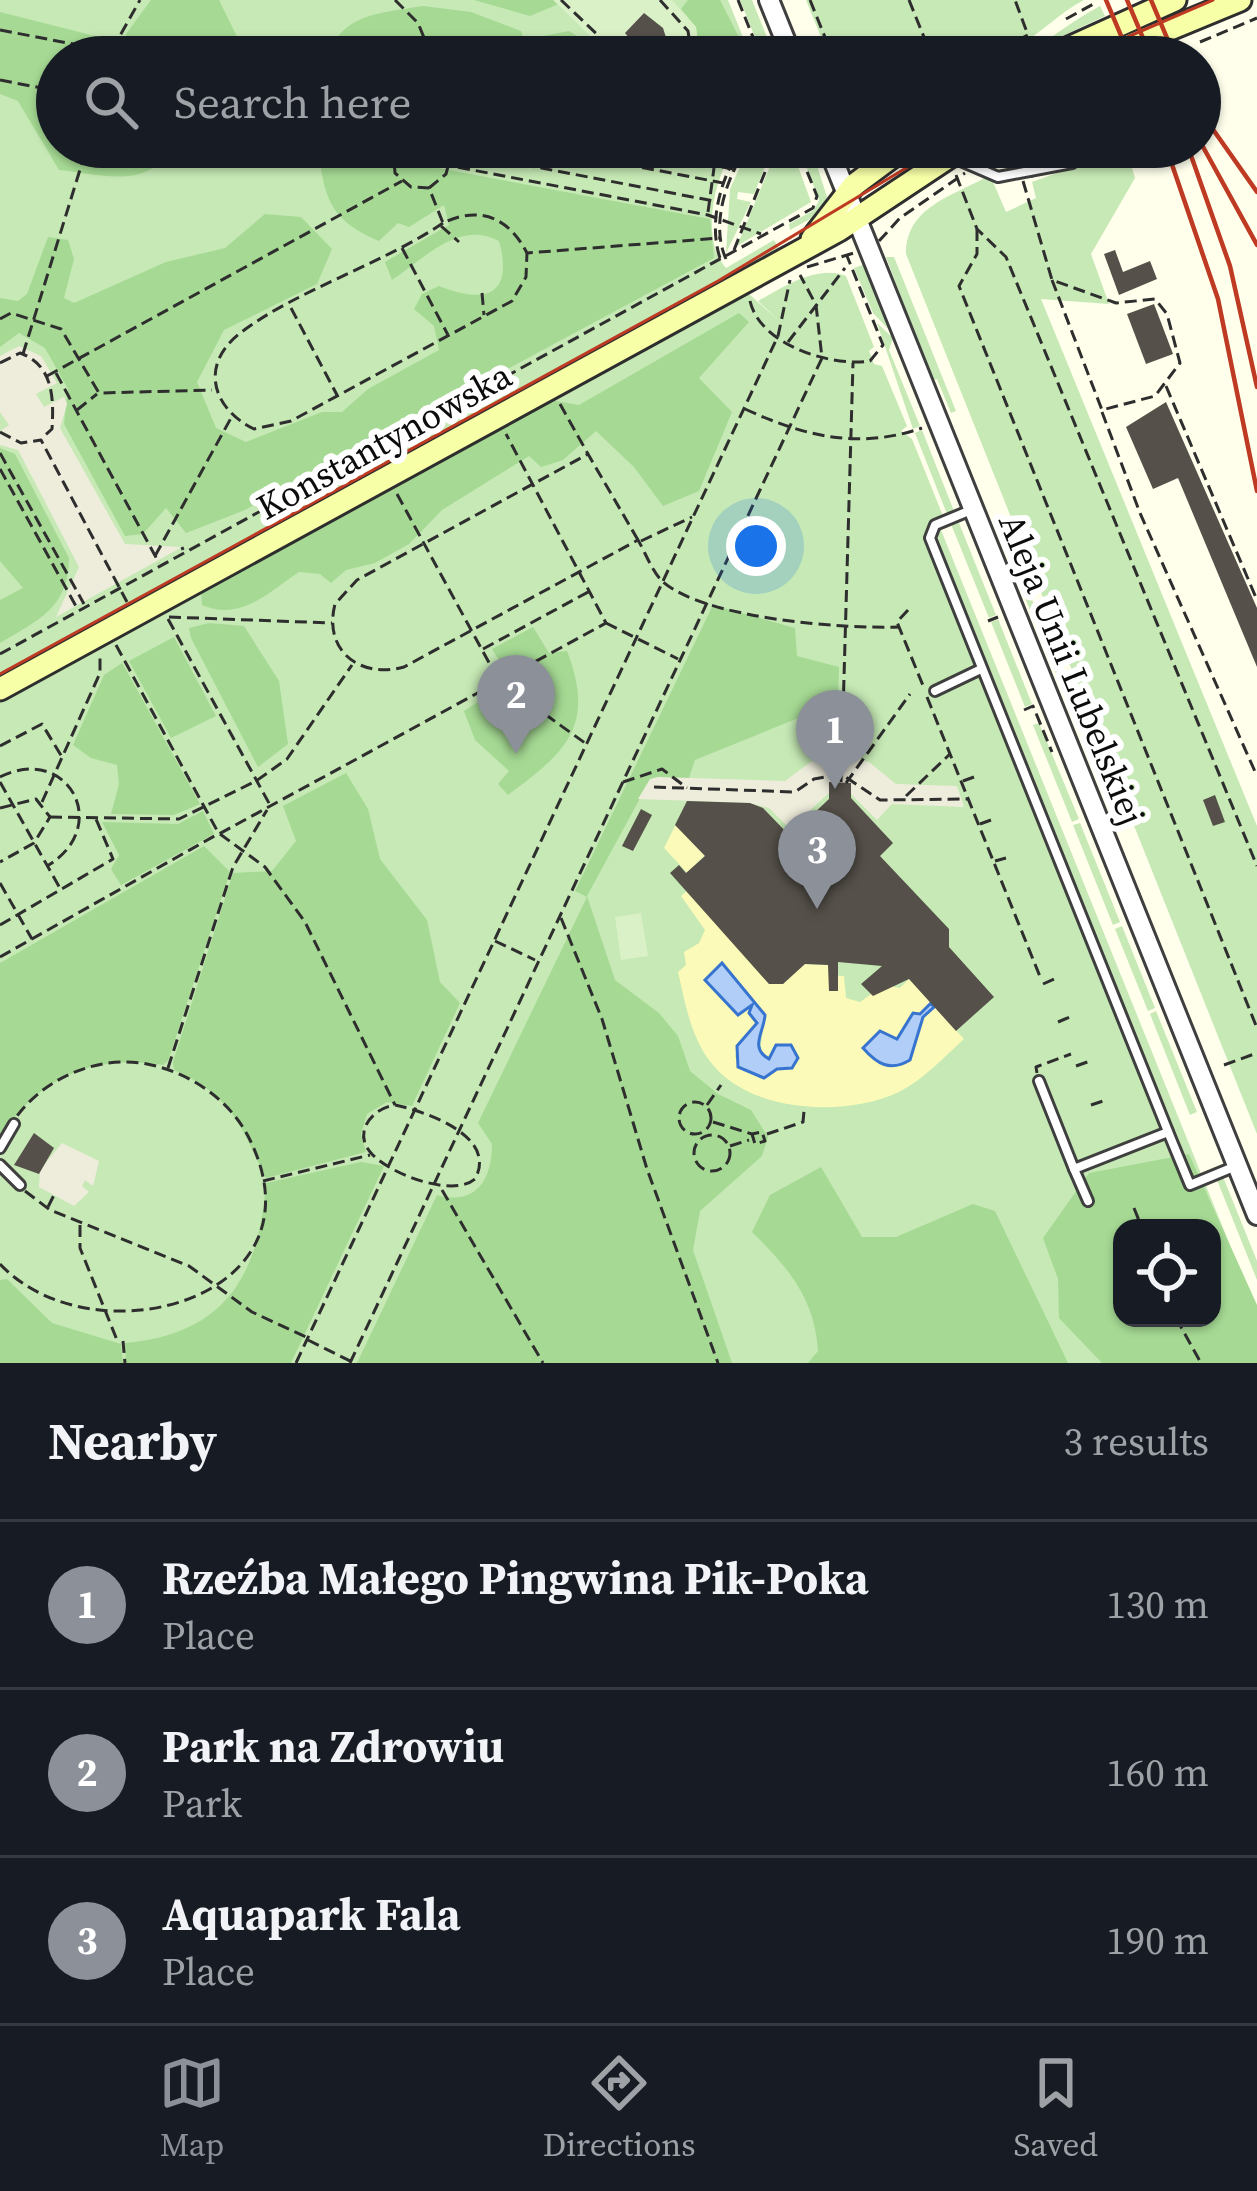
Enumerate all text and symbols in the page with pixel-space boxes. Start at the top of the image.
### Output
search box [36,36,1221,168]
icon: search [78,69,144,135]
text: Search here [174,71,411,133]
street label: Konstantynowska [248,350,521,531]
street label: Aleja Unii Lubelskiej [987,506,1157,832]
your location [726,516,786,576]
pin: 2 [477,655,555,754]
pin: 1 [796,690,874,789]
pin: 3 [778,810,856,909]
map controls [1113,1219,1221,1327]
button: locate [1113,1219,1221,1327]
text: Nearby [48,1406,217,1476]
text: 3 results [1064,1415,1209,1468]
text: Rzeźba Małego Pingwina Pik-Poka [162,1547,869,1609]
text: 1 [76,1578,98,1631]
text: 130 m [1106,1578,1209,1631]
text: Place [162,1609,255,1662]
text: Park na Zdrowiu [162,1715,504,1777]
text: 2 [76,1746,98,1799]
text: 160 m [1106,1746,1209,1799]
text: Park [162,1777,242,1830]
text: Aquapark Fala [162,1883,461,1945]
text: 3 [76,1914,98,1967]
text: 190 m [1106,1914,1209,1967]
text: Place [162,1945,255,1998]
tab: Map [159,2050,225,2167]
tab: Directions [543,2050,696,2167]
tab: Saved [1013,2050,1098,2167]

